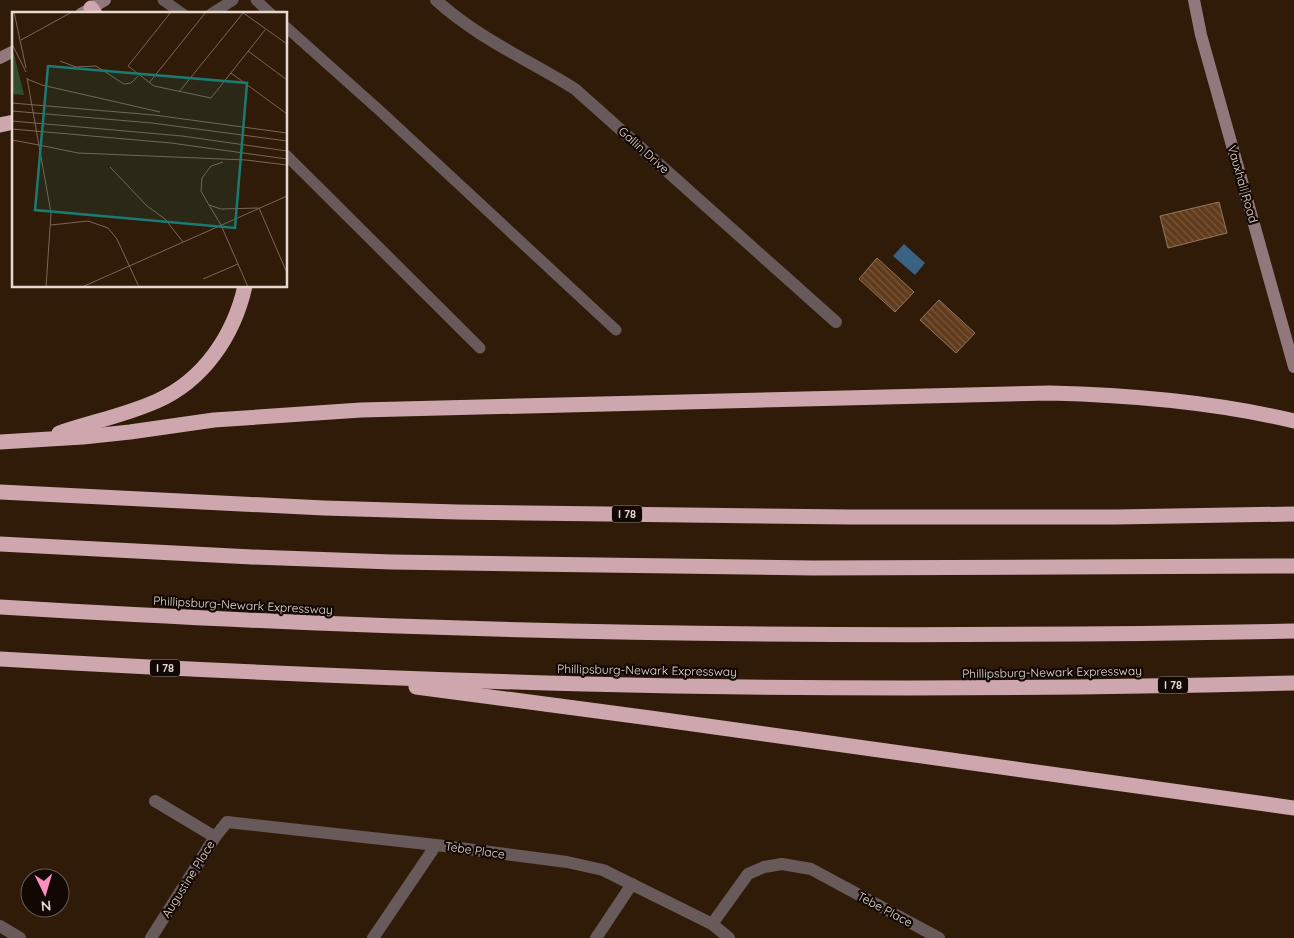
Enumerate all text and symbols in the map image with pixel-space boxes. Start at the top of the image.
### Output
inset map [12,12,288,288]
street label: Gallin Drive [616,123,673,177]
street label: Vauxhall Road [1225,143,1261,225]
road number: I 78 [612,506,642,522]
street label: Phillipsburg-Newark Expressway [153,593,333,617]
road number: I 78 [150,660,180,676]
street label: Phillipsburg-Newark Expressway [557,661,737,679]
street label: Phillipsburg-Newark Expressway [962,663,1142,681]
road number: I 78 [1158,676,1188,694]
street label: Augustine Place [158,838,218,920]
street label: Tebe Place [444,838,506,862]
north arrow [20,868,70,918]
street label: Tebe Place [855,888,915,930]
text: N [40,897,52,915]

